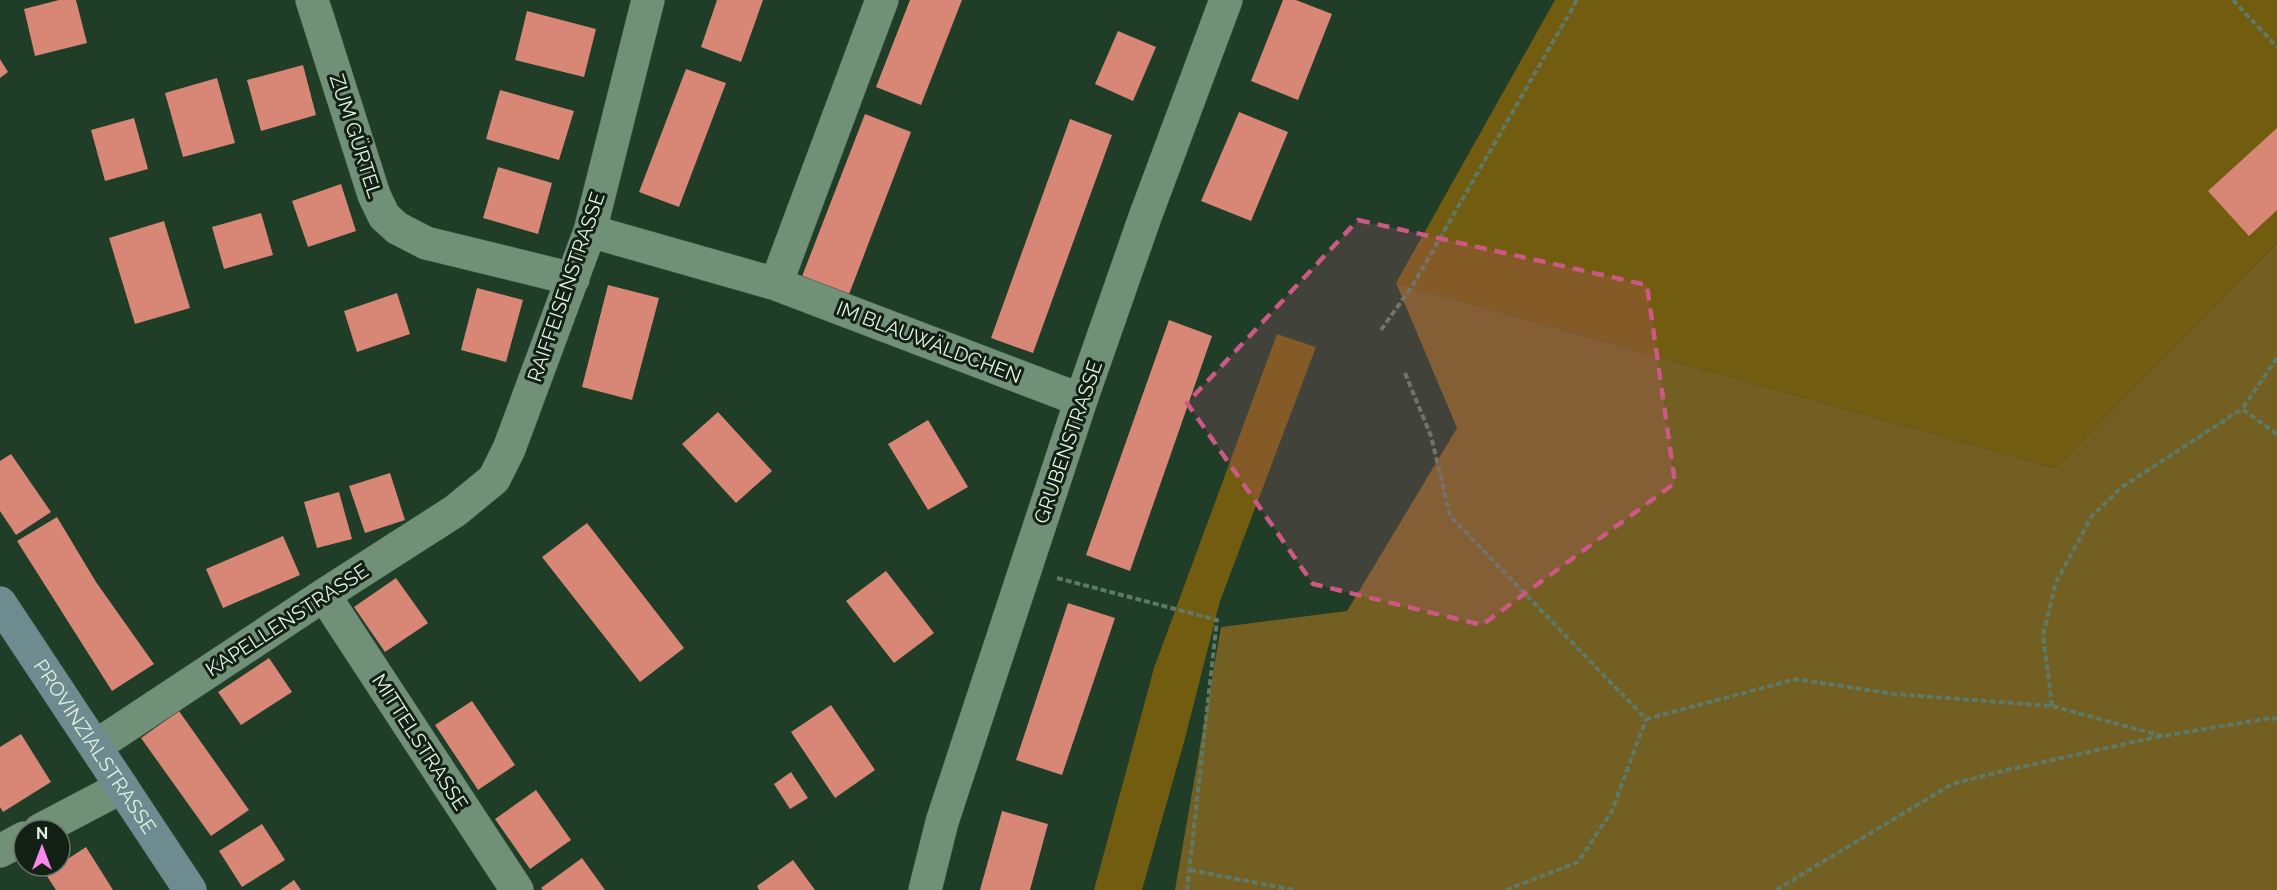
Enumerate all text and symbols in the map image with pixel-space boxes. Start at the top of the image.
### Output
street label: ZUM GÜRTEL [325,71,387,201]
street label: RAIFFEISENSTRASSE [522,189,610,385]
street label: IM BLAUWÄLDCHEN [833,296,1025,388]
street label: GRUBENSTRASSE [1029,357,1107,527]
street label: KAPELLENSTRASSE [201,558,373,682]
street label: PROVINZIALSTRASSE [29,654,161,838]
street label: MITTELSTRASSE [367,669,473,815]
north arrow [12,818,72,878]

